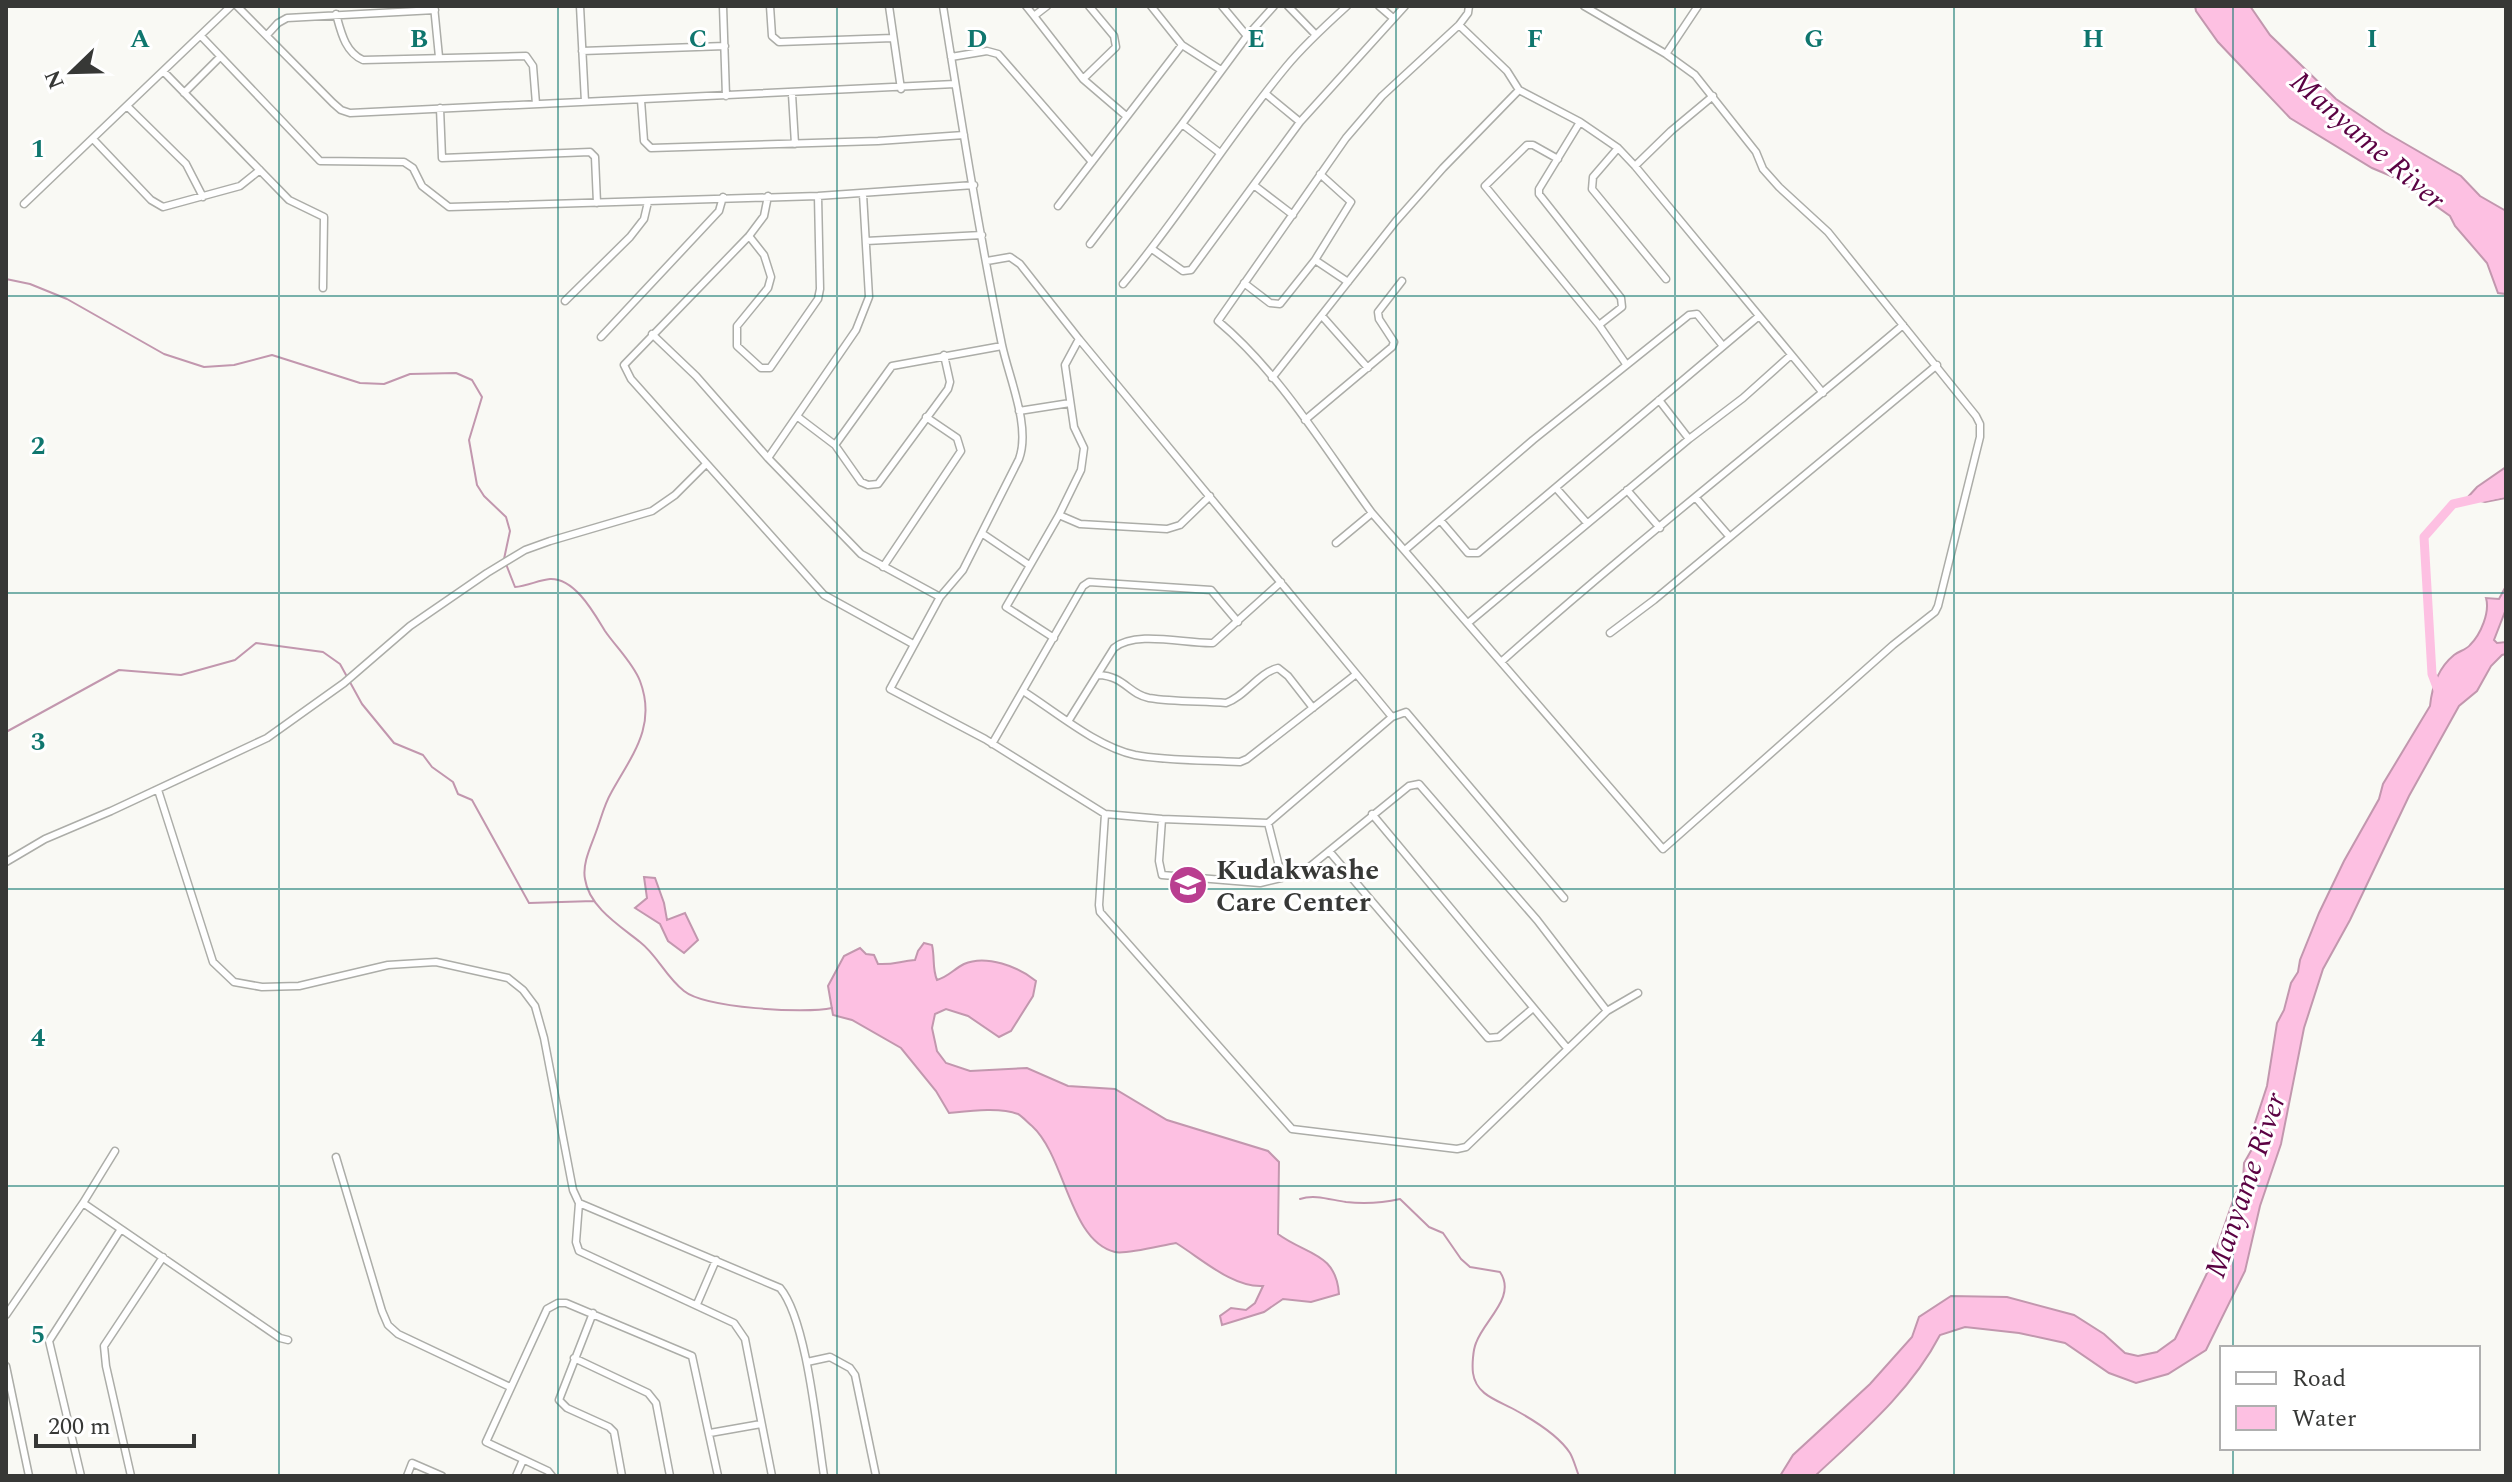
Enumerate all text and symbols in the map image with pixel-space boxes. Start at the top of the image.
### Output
text: A [130,19,150,59]
text: B [410,19,428,59]
text: C [689,19,707,59]
text: D [967,19,987,59]
text: E [1247,19,1265,59]
text: F [1527,19,1543,59]
text: G [1804,19,1824,59]
text: H [2082,19,2104,59]
text: I [2367,19,2377,59]
north arrow [32,32,112,112]
water label: Manyame River [2279,60,2456,222]
text: N [36,64,74,94]
text: 1 [31,129,45,169]
text: 2 [31,426,45,466]
text: 3 [31,722,45,762]
place label: Kudakwashe Care Center [1216,849,1379,924]
school or university icon: Kudakwashe Care Center [1167,864,1209,906]
text: 4 [31,1018,46,1058]
water label: Manyame River [2193,1086,2299,1284]
text: 5 [31,1315,45,1355]
legend [2220,1346,2480,1450]
text: Road [2292,1361,2346,1397]
scale bar [36,1398,194,1448]
text: Water [2292,1401,2356,1437]
text: 200 m [48,1409,111,1445]

